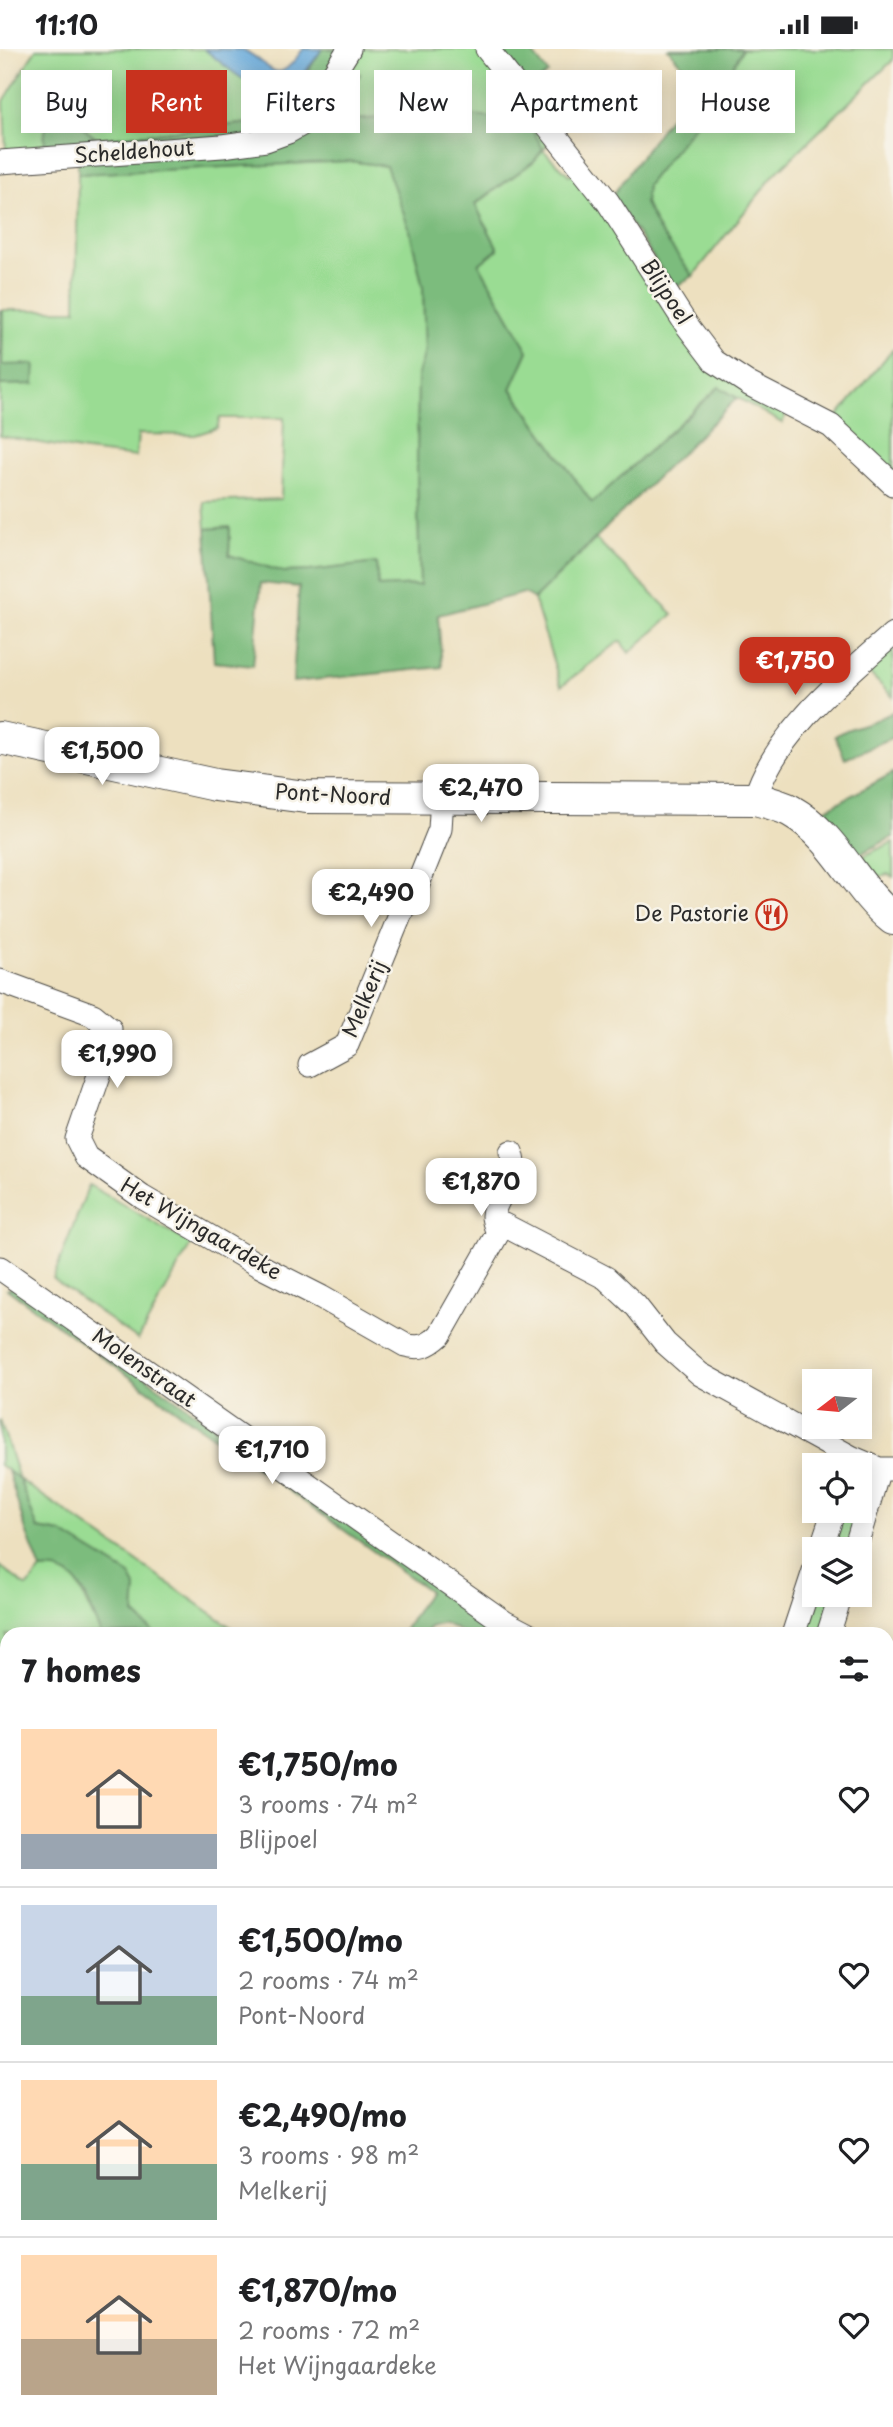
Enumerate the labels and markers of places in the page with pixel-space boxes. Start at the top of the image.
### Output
pin: €1,750 [738,637,852,697]
pin: €1,500 [45,727,159,787]
pin: €2,470 [424,765,538,824]
pin: €2,490 [314,869,428,929]
place label: De Pastorie [635,896,749,928]
restaurant icon: De Pastorie [755,897,789,931]
pin: €1,990 [60,1031,174,1090]
pin: €1,870 [424,1159,538,1218]
pin: €1,710 [215,1427,329,1486]

